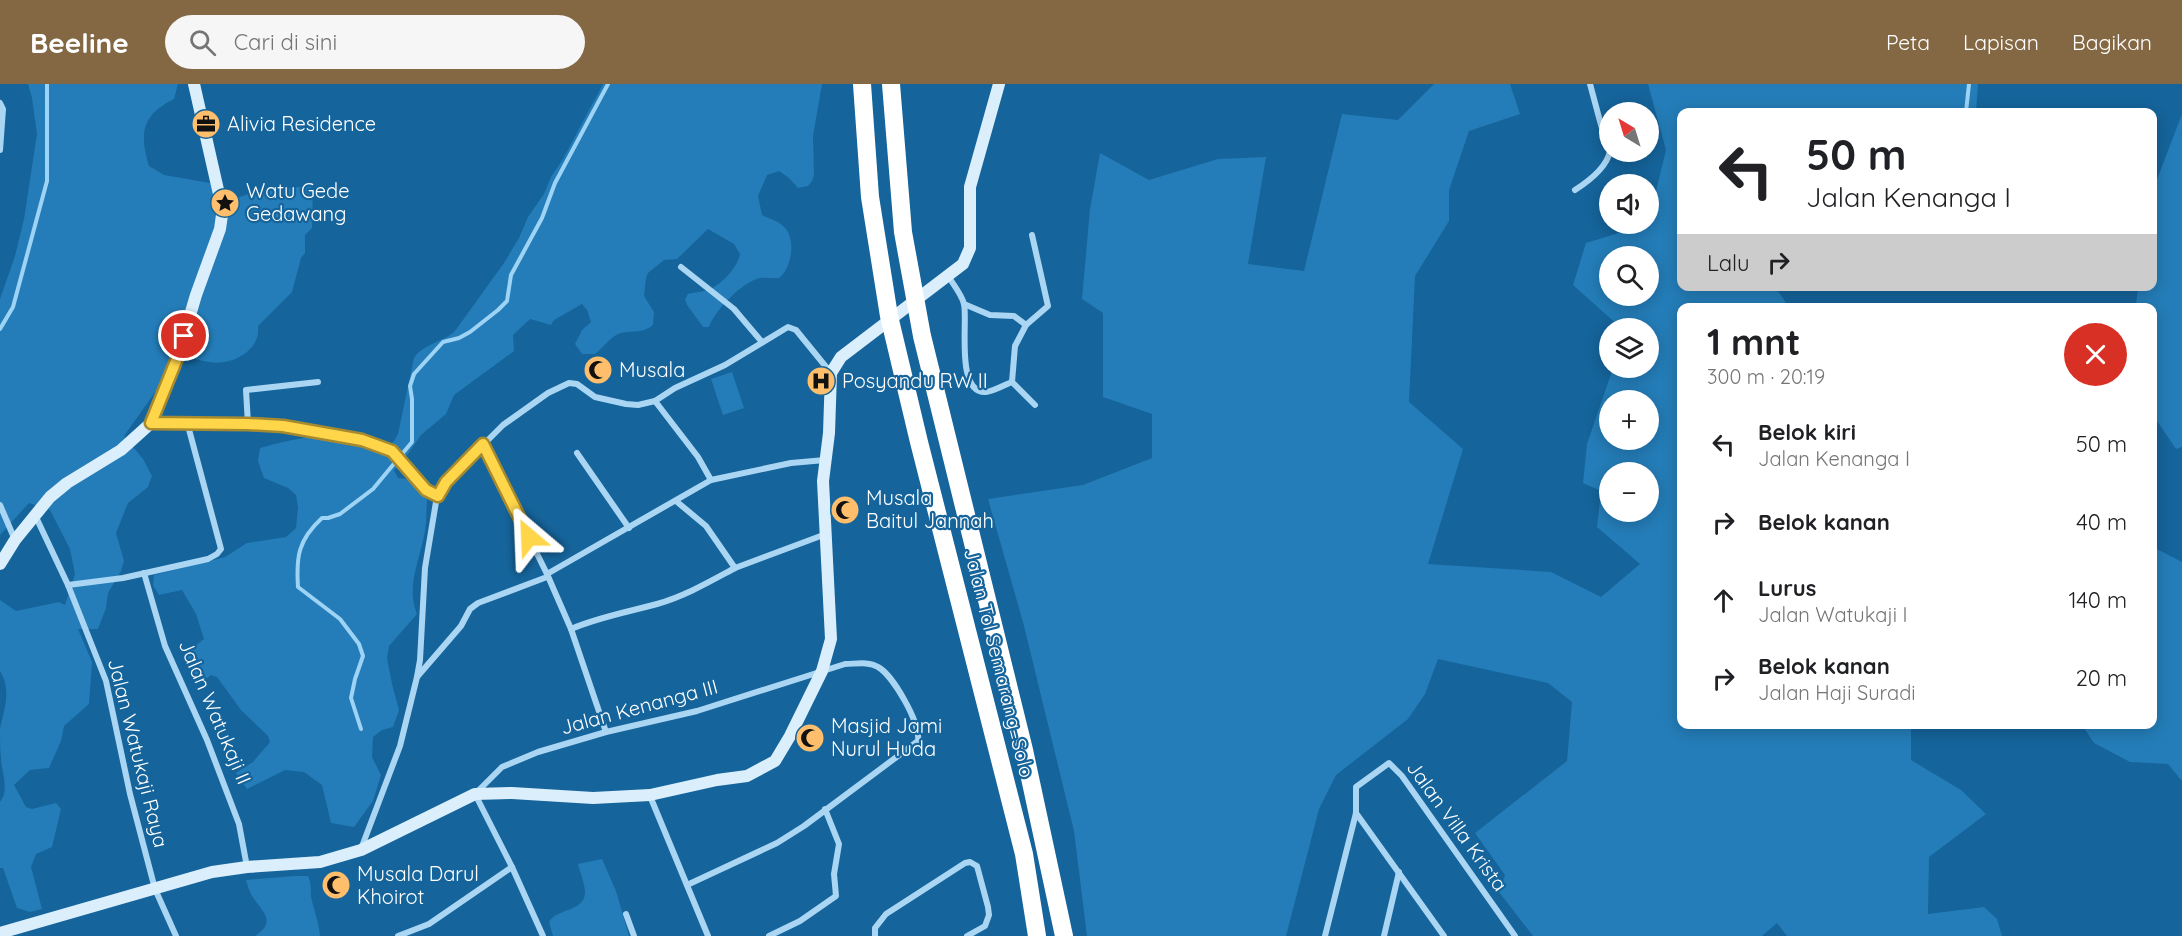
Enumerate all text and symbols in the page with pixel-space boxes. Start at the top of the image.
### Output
search box [165,15,585,69]
text: Beeline [30,25,129,60]
icon: search [186,26,219,59]
text: Cari di sini [234,28,337,56]
text: Peta [1886,29,1930,55]
text: Lapisan [1963,29,2039,55]
text: Bagikan [2072,29,2152,55]
north arrow [1599,102,1659,162]
map controls [1599,102,1659,522]
office icon: Alivia Residence [190,108,222,140]
place label: Alivia Residence [227,111,376,136]
text: 50 m [1806,128,1906,181]
icon: left [1707,132,1785,210]
button: sound [1599,174,1659,234]
place label: Watu Gede Gedawang [246,178,350,226]
text: Jalan Kenanga I [1806,180,2011,214]
place icon: Watu Gede Gedawang [209,187,241,219]
button: search [1599,246,1659,306]
icon: right [1762,246,1795,279]
text: Lalu [1707,249,1750,277]
pin [158,310,209,361]
button: layers [1599,318,1659,378]
icon: arrive [167,319,200,352]
text: 1 mnt [1707,319,1800,364]
button: close [2064,323,2127,386]
mosque icon: Musala [582,354,614,386]
place label: Musala [619,357,685,382]
text: 300 m · 20:19 [1707,364,1825,389]
hospital icon: Posyandu RW II [805,365,837,397]
place label: Posyandu RW II [842,368,988,393]
button: + [1599,390,1659,450]
text: Belok kiri [1758,418,1856,446]
icon: left [1707,428,1740,461]
text: 50 m [2076,430,2127,458]
text: Jalan Kenanga I [1758,446,1910,471]
button: − [1599,462,1659,522]
place label: Musala Baitul Jannah [866,485,994,533]
mosque icon: Musala Baitul Jannah [829,494,861,526]
position arrow [497,505,561,569]
icon: right [1707,506,1740,539]
text: Belok kanan [1758,508,1890,536]
text: 40 m [2076,508,2127,536]
street label: Jalan Tol Semarang–Solo [959,546,1040,780]
text: Lurus [1758,574,1816,602]
icon: ahead [1707,584,1740,617]
text: 140 m [2068,586,2127,614]
text: Jalan Watukaji I [1758,602,1908,627]
street label: Jalan Watukaji II [174,636,257,788]
text: Belok kanan [1758,652,1890,680]
street label: Jalan Watukaji Raya [103,656,174,850]
icon: right [1707,662,1740,695]
text: 20 m [2076,664,2127,692]
street label: Jalan Kenanga III [557,673,720,740]
text: Jalan Haji Suradi [1758,680,1916,705]
place label: Masjid Jami Nurul Huda [831,713,942,761]
mosque icon: Masjid Jami Nurul Huda [794,722,826,754]
street label: Jalan Villa Krista [1402,756,1513,896]
place label: Musala Darul Khoirot [357,861,479,909]
mosque icon: Musala Darul Khoirot [320,869,352,901]

